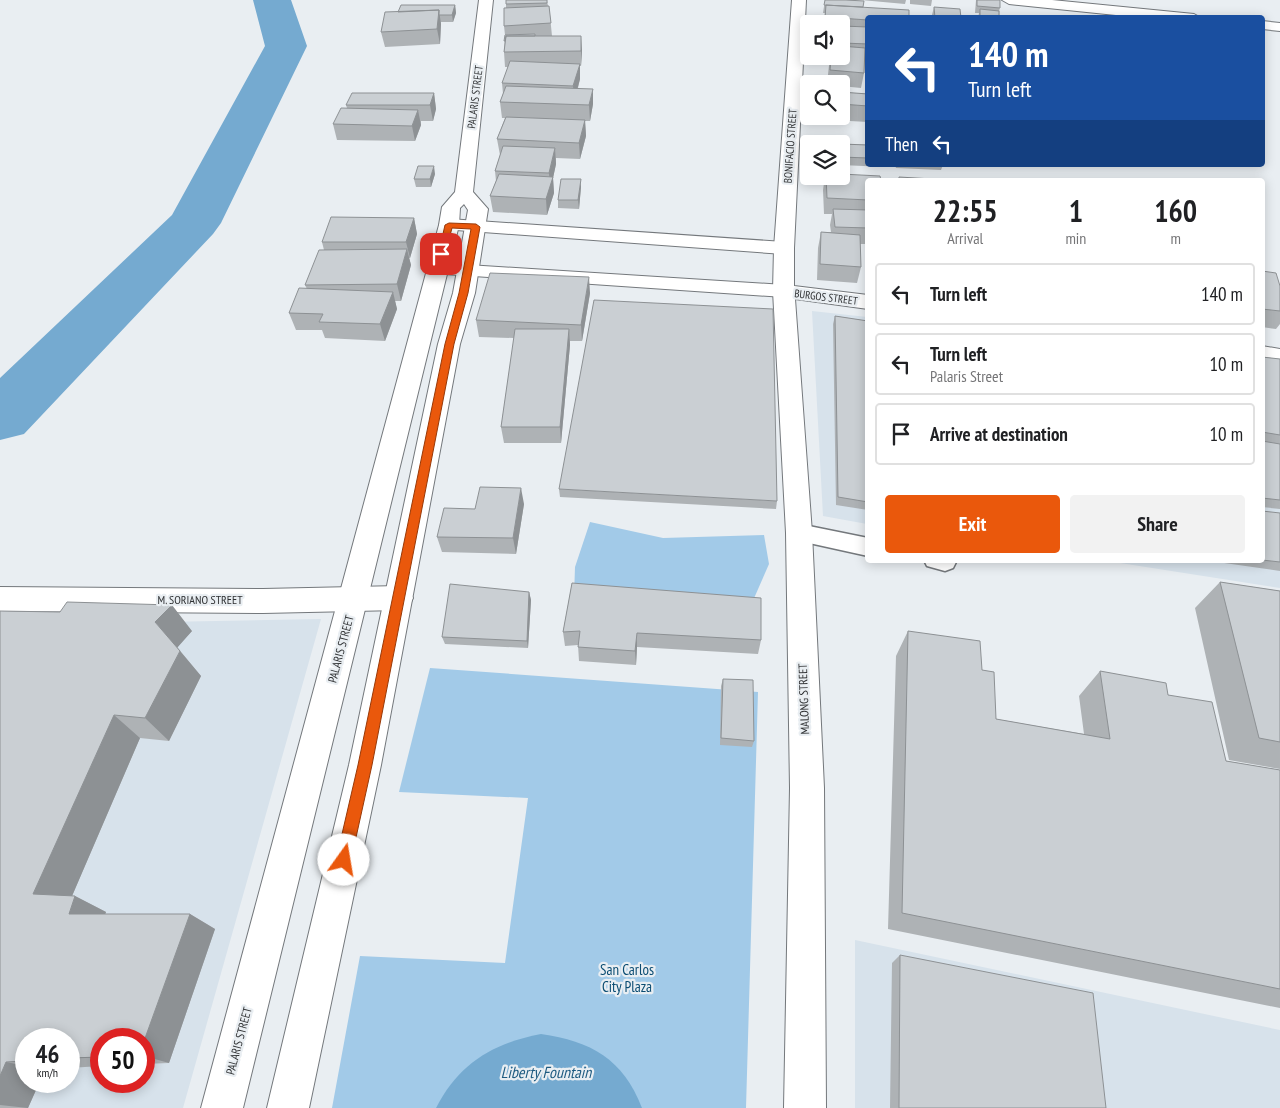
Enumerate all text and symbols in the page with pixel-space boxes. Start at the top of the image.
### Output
map controls [800,15,850,185]
button: sound [800,15,850,65]
text: 140 m [968,31,1049,77]
icon: left [885,35,950,100]
street label: PALARIS STREET [464,65,486,129]
button: search [800,75,850,125]
text: Turn left [968,75,1032,103]
street label: BONIFACIO STREET [780,108,800,184]
icon: left [928,130,956,158]
text: Then [885,132,918,156]
button: layers [800,135,850,185]
text: 22:55 [933,191,998,230]
text: 1 [1069,191,1083,230]
text: 160 [1154,191,1197,230]
text: Arrival [947,228,983,248]
text: min [1065,228,1086,248]
text: m [1170,228,1181,248]
pin [420,233,462,275]
icon: arrive [427,240,455,268]
icon: left [887,280,915,308]
text: Turn left [930,282,987,306]
text: 140 m [1201,282,1243,306]
street label: BURGOS STREET [794,286,859,308]
text: Turn left [930,342,987,366]
icon: left [887,350,915,378]
text: 10 m [1210,352,1243,376]
text: Palaris Street [930,366,1003,386]
icon: arrive [887,420,915,448]
text: Arrive at destination [930,422,1068,446]
text: 10 m [1210,422,1243,446]
button: Exit [885,495,1060,553]
button: Share [1070,495,1245,553]
street label: M. SORIANO STREET [158,592,243,607]
street label: PALARIS STREET [324,613,357,684]
street label: MALONG STREET [795,663,812,735]
position arrow [317,833,369,885]
park label: San Carlos City Plaza [600,960,654,996]
street label: PALARIS STREET [222,1005,255,1076]
speed limit sign: 50 [90,1028,155,1093]
text: 46 [36,1038,59,1070]
water label: Liberty Fountain [501,1062,592,1082]
text: km/h [37,1065,58,1080]

